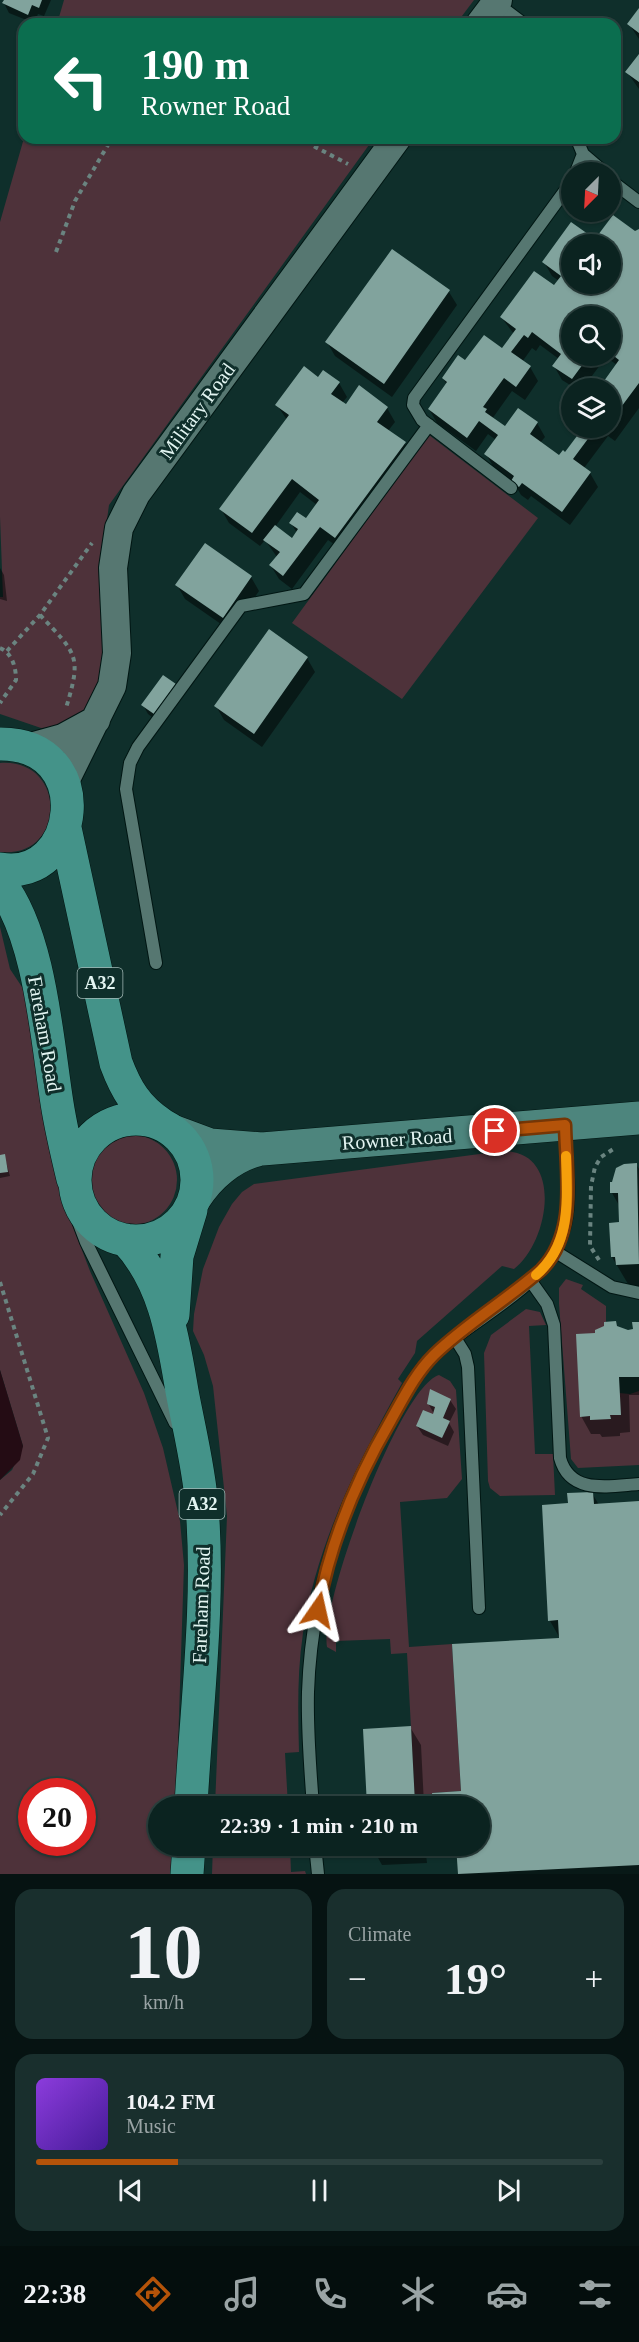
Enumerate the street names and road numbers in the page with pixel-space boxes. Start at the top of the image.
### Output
street label: Military Road [155,359,240,464]
road number: A32 [78,968,122,998]
street label: Fareham Road [24,974,66,1094]
street label: Rowner Road [341,1124,453,1154]
road number: A32 [180,1489,224,1519]
street label: Fareham Road [188,1546,214,1664]

